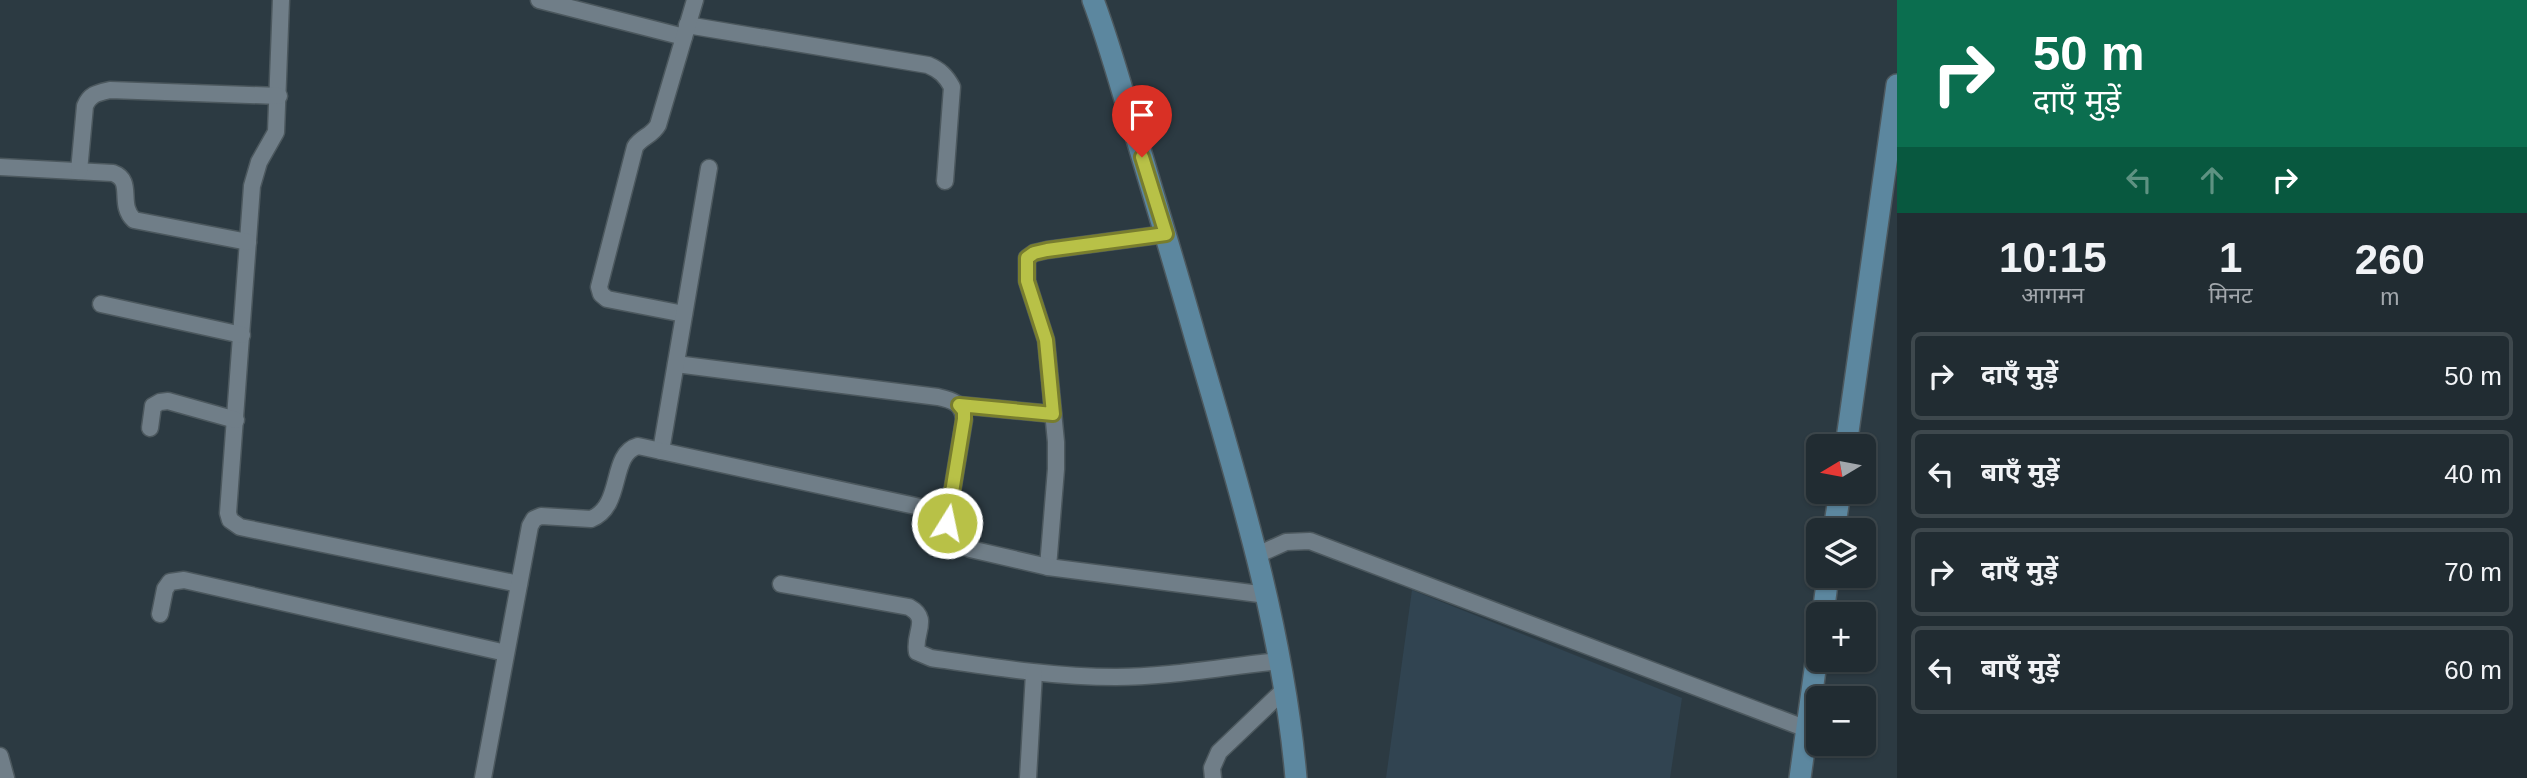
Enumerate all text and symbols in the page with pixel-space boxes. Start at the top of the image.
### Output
text: 50 m [2033,26,2145,80]
icon: right [1918,28,2009,119]
text: दाएँ मुड़ें [2033,83,2121,119]
pin [1112,85,1172,157]
icon: arrive [1123,96,1161,134]
icon: left [2120,161,2158,199]
icon: ahead [2193,161,2231,199]
icon: right [2266,161,2304,199]
text: 10:15 [1999,234,2107,281]
text: 1 [2219,234,2242,281]
text: 260 [2355,236,2425,283]
text: आगमन [2021,282,2084,308]
text: मिनट [2209,282,2253,308]
text: m [2380,284,2399,310]
icon: right [1922,357,1960,395]
text: दाएँ मुड़ें [1981,359,2058,389]
text: 50 m [2444,361,2502,391]
north arrow [1806,434,1876,504]
map controls [1806,434,1876,756]
icon: left [1922,455,1960,493]
text: बाएँ मुड़ें [1981,457,2060,487]
text: 40 m [2444,459,2502,489]
position arrow [910,486,984,560]
button: layers [1806,518,1876,588]
icon: right [1922,553,1960,591]
text: दाएँ मुड़ें [1981,555,2058,585]
text: 70 m [2444,557,2502,587]
button: + [1806,602,1876,672]
icon: left [1922,651,1960,689]
text: बाएँ मुड़ें [1981,653,2060,683]
text: 60 m [2444,655,2502,685]
button: − [1806,686,1876,756]

